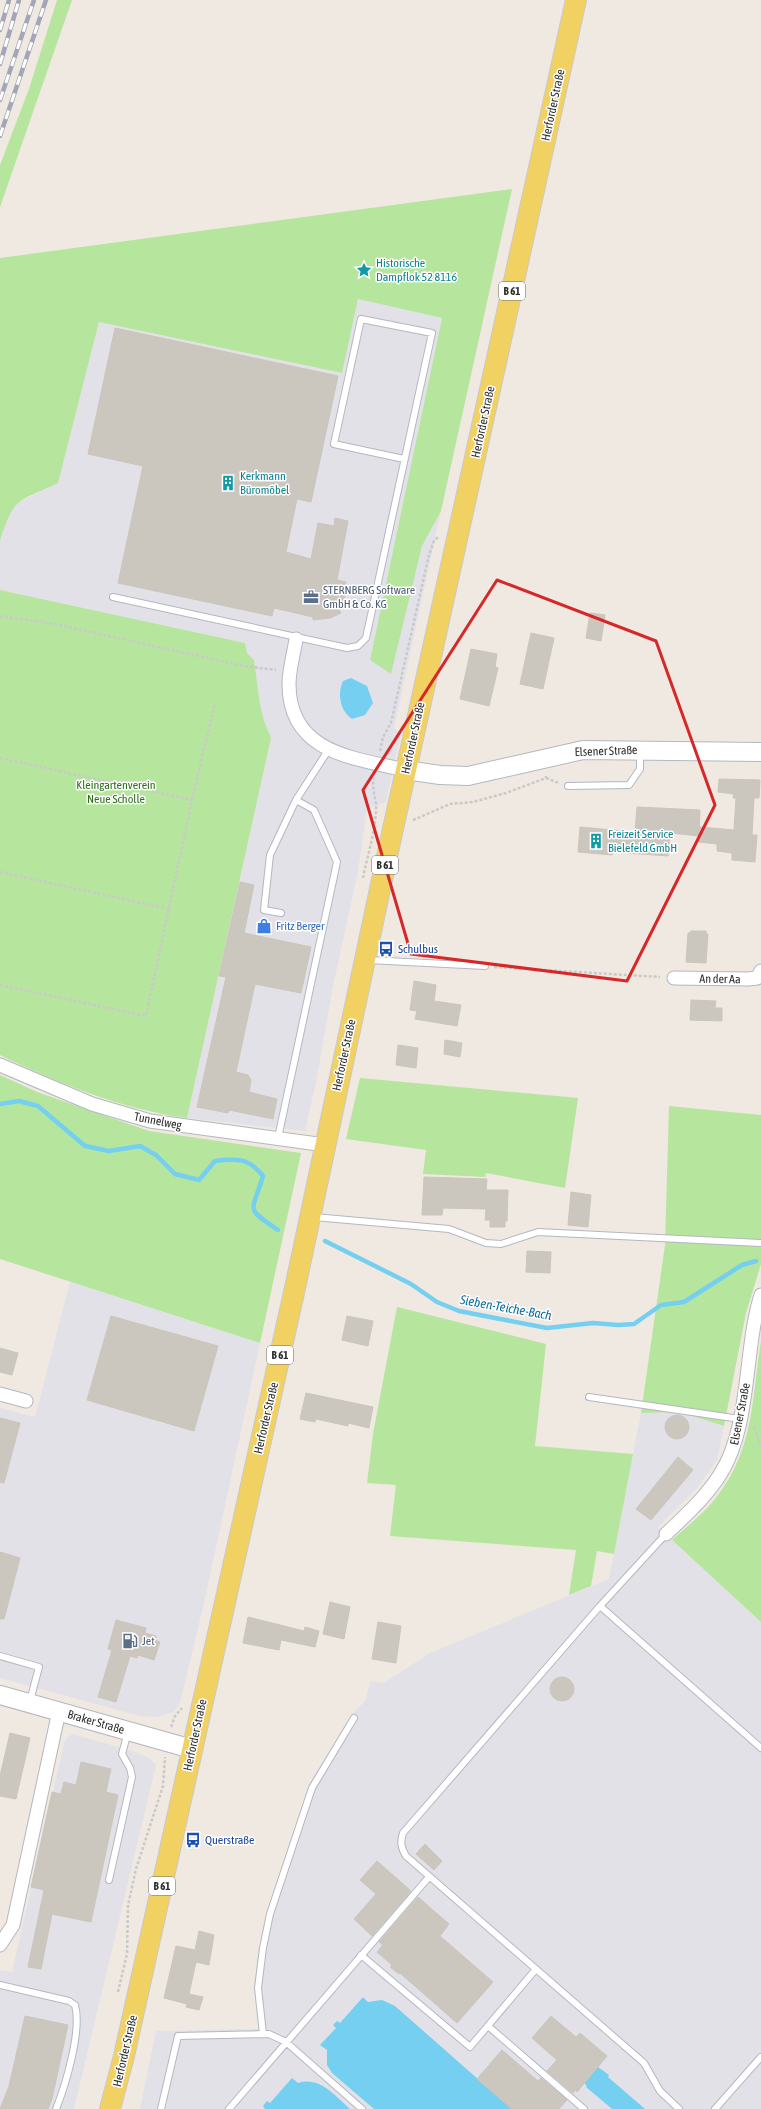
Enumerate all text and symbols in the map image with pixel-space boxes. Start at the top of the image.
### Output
street label: Herforder Straße [539,68,567,142]
place label: Historische Dampflok 52 8116 [376,256,457,284]
place icon: Historische Dampflok 52 8116 [355,261,373,279]
road number: B 61 [499,282,525,300]
street label: Herforder Straße [469,385,497,459]
place label: Kerkmann Büromöbel [240,469,290,497]
building icon: Kerkmann Büromöbel [219,474,237,492]
place label: STERNBERG Software GmbH & Co. KG [323,583,415,611]
office icon: STERNBERG Software GmbH & Co. KG [302,588,320,606]
street label: Herforder Straße [399,701,427,775]
street label: Elsener Straße [574,743,638,759]
park label: Kleingartenverein Neue Scholle [76,778,156,806]
place label: Freizeit Service Bielefeld GmbH [608,827,677,855]
building icon: Freizeit Service Bielefeld GmbH [587,832,605,850]
road number: B 61 [372,856,398,874]
shop icon: Fritz Berger [255,917,273,935]
place label: Fritz Berger [276,919,325,933]
bus stop icon: Schulbus [377,940,395,958]
place label: Schulbus [398,942,438,956]
street label: An der Aa [699,972,741,986]
street label: Herforder Straße [330,1018,358,1092]
street label: Tunnelweg [133,1110,184,1133]
water label: Sieben-Teiche-Bach [458,1292,554,1323]
road number: B 61 [267,1346,293,1364]
street label: Herforder Straße [251,1381,281,1455]
street label: Elsener Straße [727,1382,753,1446]
fuel station icon: Jet [121,1632,139,1650]
place label: Jet [142,1634,155,1648]
street label: Herforder Straße [181,1698,209,1772]
street label: Braker Straße [66,1707,126,1737]
bus stop icon: Querstraße [184,1831,202,1849]
place label: Querstraße [205,1833,254,1847]
road number: B 61 [149,1877,175,1895]
street label: Herforder Straße [110,2014,140,2088]

